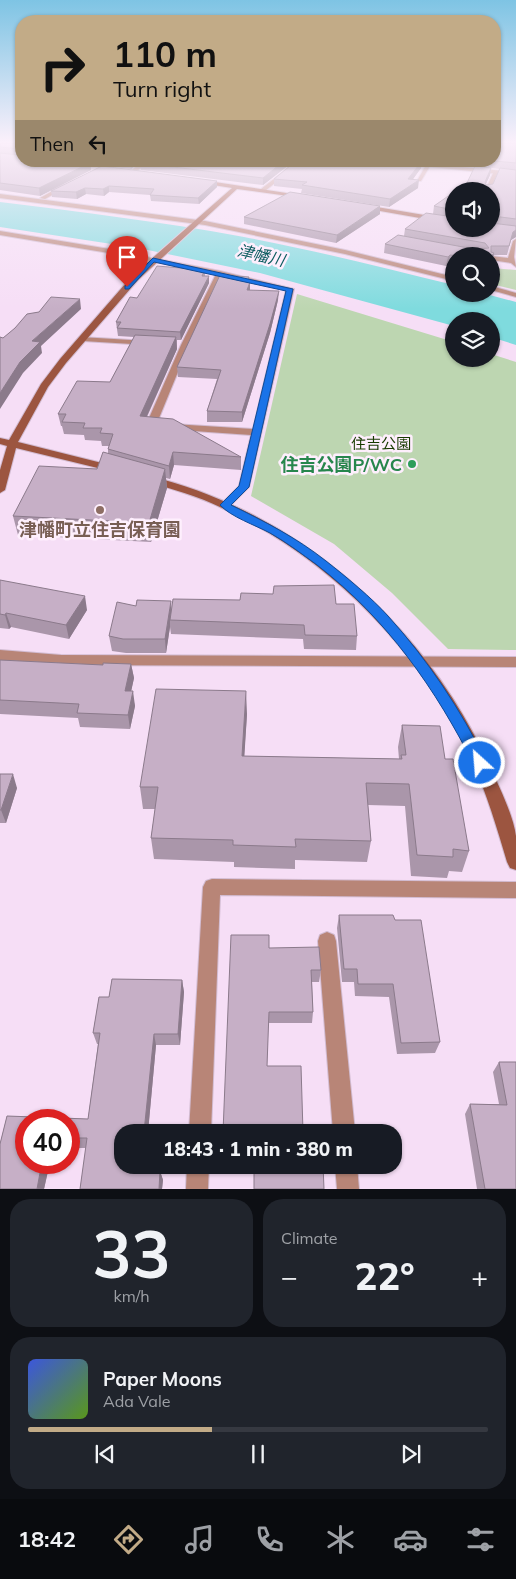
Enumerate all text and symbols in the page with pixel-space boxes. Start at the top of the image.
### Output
text: 110 m [113,32,217,76]
icon: right [30,35,95,100]
text: Turn right [113,75,211,103]
icon: left [84,130,112,158]
text: Then [30,132,74,156]
map controls [445,182,500,367]
button: sound [445,182,500,237]
pin [106,236,148,287]
water label: 津幡川 [235,240,289,271]
icon: arrive [113,243,141,271]
button: search [445,247,500,302]
button: layers [445,312,500,367]
park label: 住吉公園 [351,434,411,453]
place label: 住吉公園P/WC [280,453,402,476]
marker: 住吉公園P/WC [406,458,418,470]
marker: 津幡町立住吉保育園 [94,504,106,516]
place label: 津幡町立住吉保育園 [19,518,181,541]
position arrow [453,736,505,788]
speed limit sign: 40 [15,1109,80,1174]
text: 18:43 · 1 min · 380 m [163,1137,353,1161]
text: 33 [92,1213,171,1294]
text: Climate [281,1228,337,1248]
text: 22° [354,1252,415,1300]
text: − [281,1259,298,1294]
text: + [471,1259,488,1294]
text: km/h [113,1286,150,1306]
text: Paper Moons [103,1367,222,1391]
text: Ada Vale [103,1391,170,1411]
icon: previous [91,1440,119,1468]
icon: pause [244,1440,272,1468]
icon: next [397,1440,425,1468]
icon: directions [111,1522,146,1557]
icon: music [182,1522,217,1557]
icon: phone [252,1522,287,1557]
icon: climate [323,1522,358,1557]
icon: car [393,1522,428,1557]
icon: filters [463,1522,498,1557]
text: 18:42 [18,1525,76,1553]

